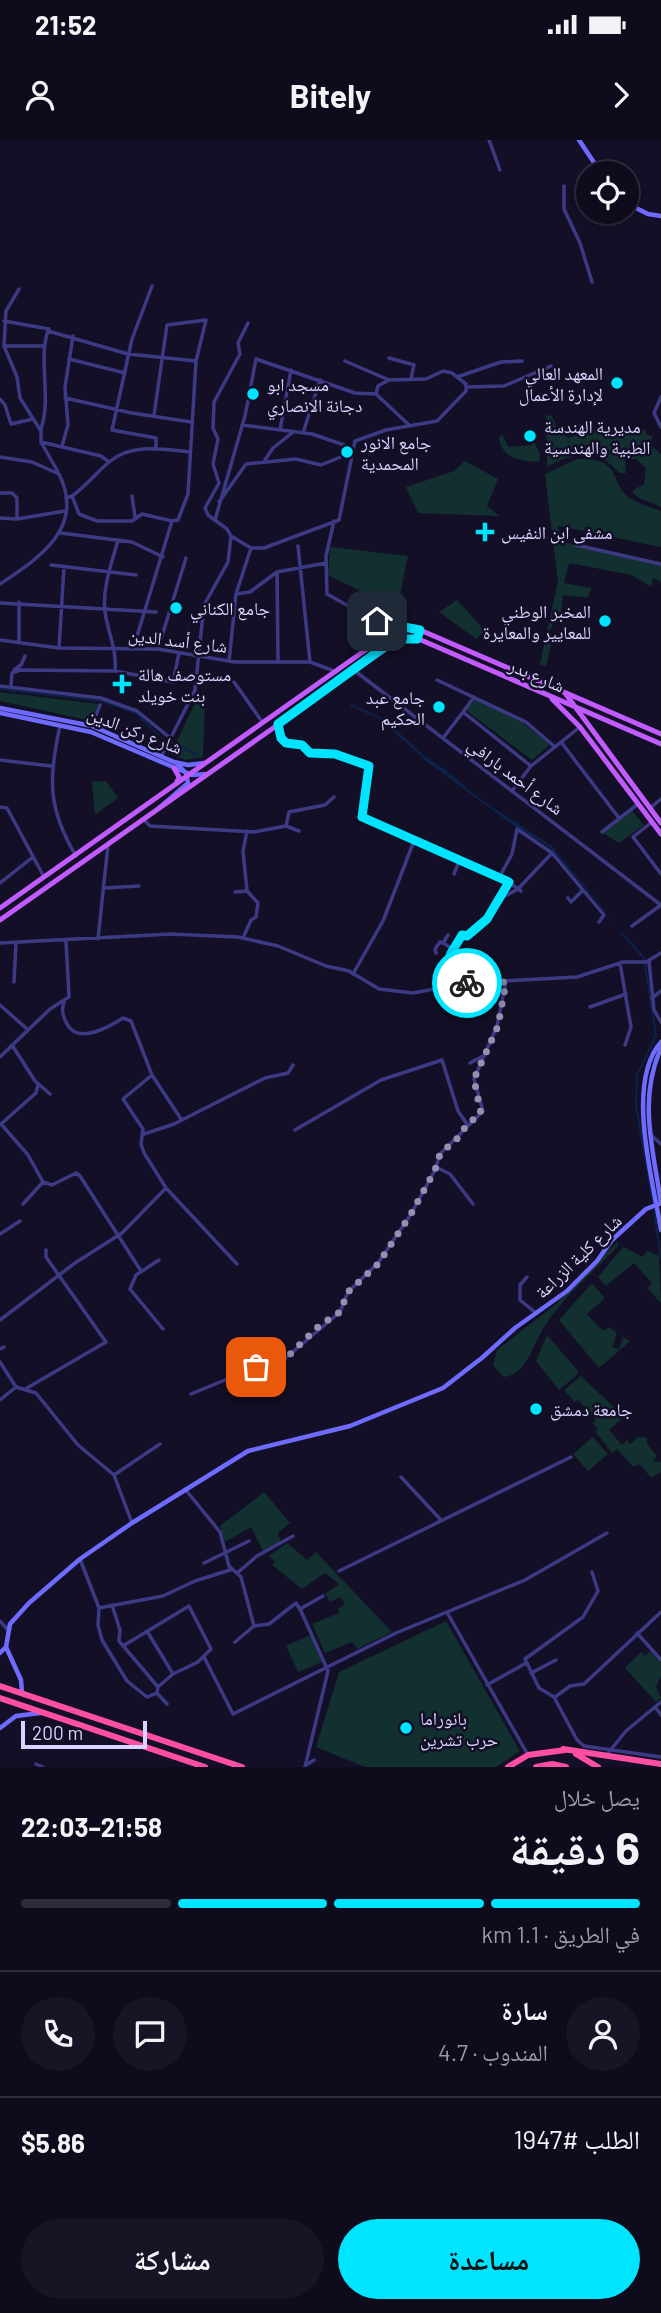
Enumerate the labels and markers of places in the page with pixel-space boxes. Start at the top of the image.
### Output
place label: المعهد العالي لإدارة الأعمال [519,362,603,406]
place label: مسجد ابو دجانة الانصاري [267,373,362,421]
marker: المعهد العالي لإدارة الأعمال [609,375,625,391]
marker: مسجد ابو دجانة الانصاري [245,386,261,402]
place label: مديرية الهندسة الطبية والهندسية [544,415,651,459]
marker: مديرية الهندسة الطبية والهندسية [522,428,538,444]
place label: جامع الانور المحمدية [360,431,431,474]
marker: جامع الانور المحمدية [339,444,355,460]
place label: مشفى ابن النفيس [501,521,613,544]
marker: مشفى ابن النفيس [475,522,495,542]
pin [347,591,407,651]
place label: جامع الكناني [190,597,270,624]
marker: جامع الكناني [168,600,184,616]
place label: المخبر الوطني للمعايير والمعايرة [483,600,591,643]
marker: المخبر الوطني للمعايير والمعايرة [597,613,613,629]
place label: مستوصف هالة بنت خويلد [138,663,231,707]
marker: مستوصف هالة بنت خويلد [112,674,132,694]
place label: جامع عبد الحكيم [366,686,425,731]
marker: جامع عبد الحكيم [431,699,447,715]
pin [226,1337,286,1397]
place label: جامعة دمشق [550,1398,633,1421]
marker: جامعة دمشق [528,1401,544,1417]
place label: بانوراما حرب تشرين [420,1707,498,1751]
marker: بانوراما حرب تشرين [398,1720,414,1736]

